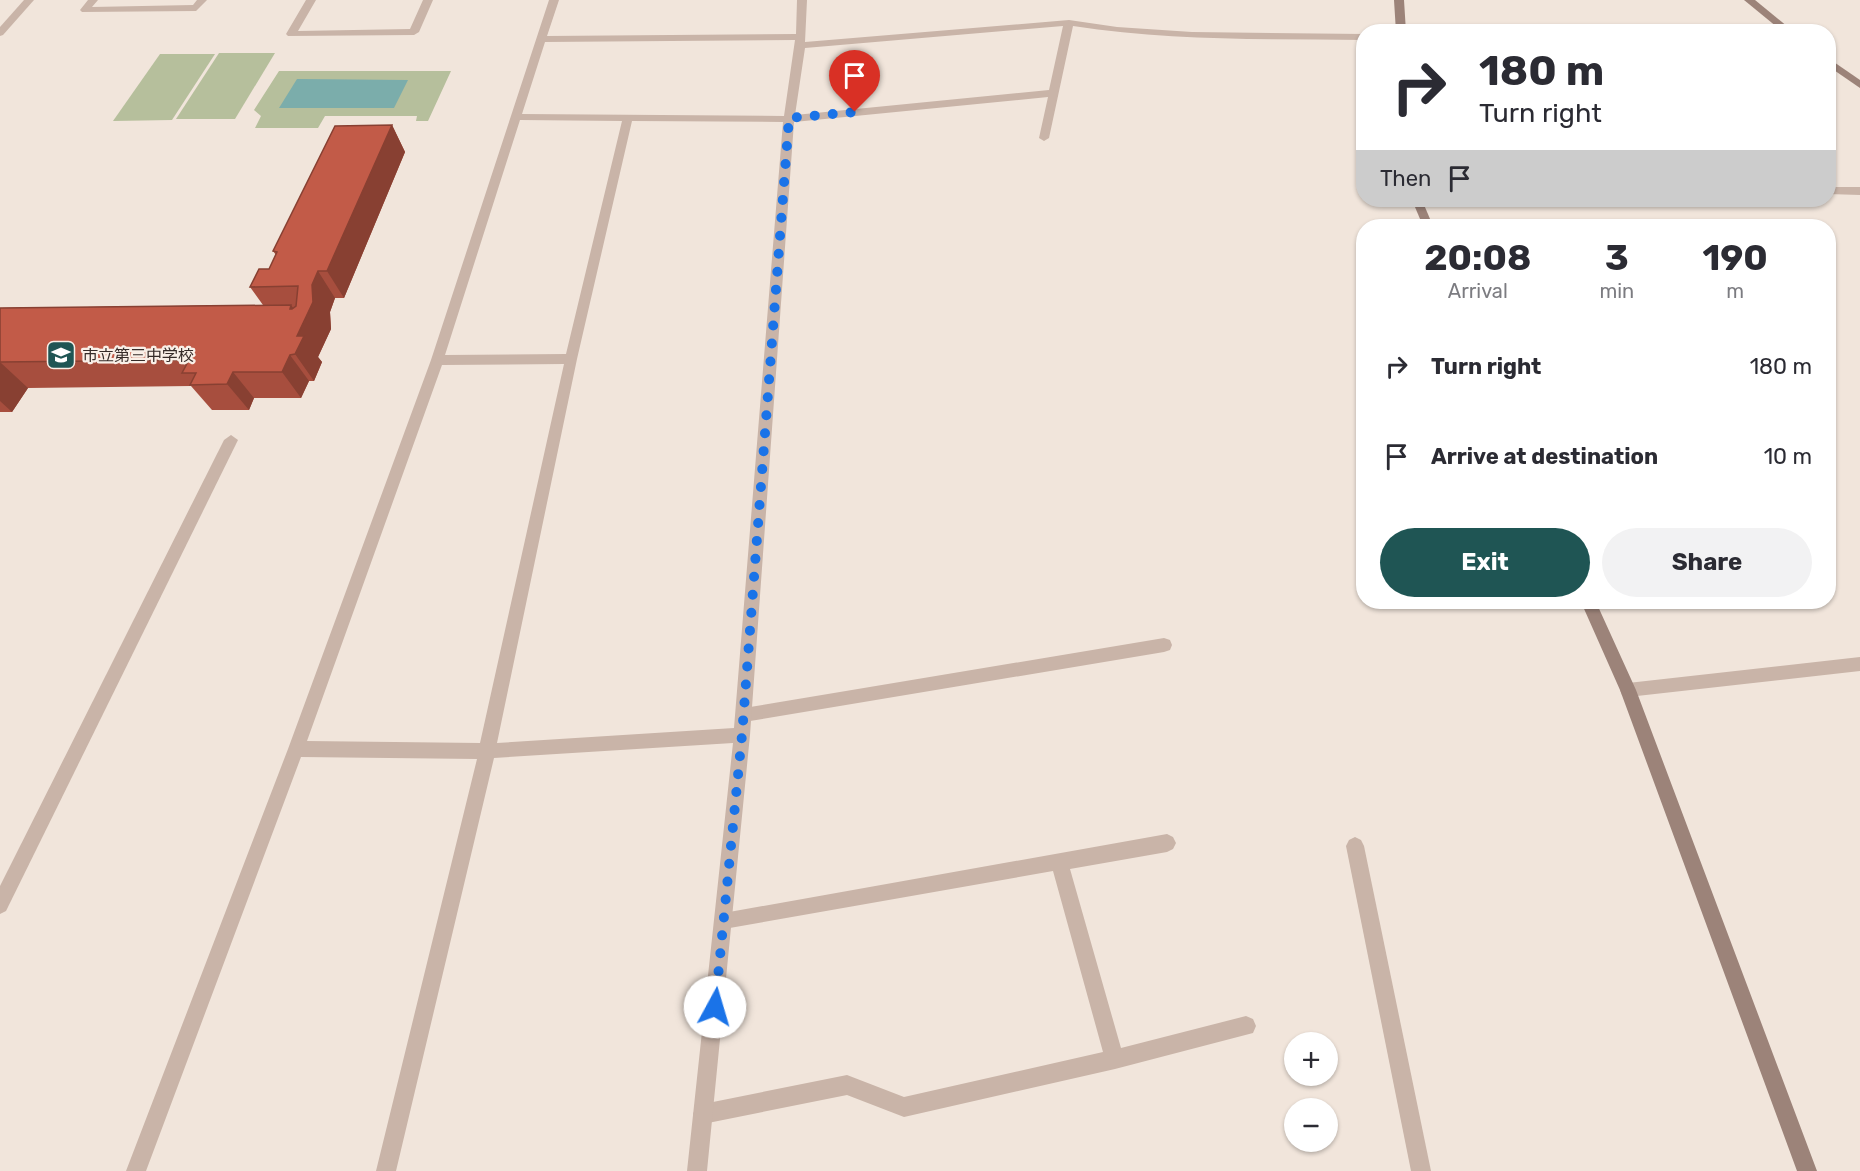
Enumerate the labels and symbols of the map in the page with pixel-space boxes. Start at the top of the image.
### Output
pin [829,50,880,112]
school or university icon: 市立第三中学校 [45,339,77,371]
place label: 市立第三中学校 [82,346,194,365]
position arrow [683,975,747,1039]

